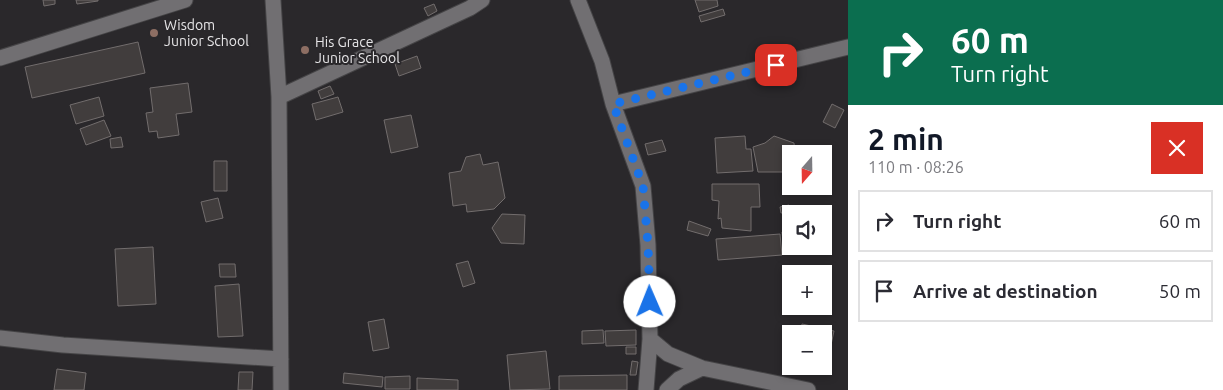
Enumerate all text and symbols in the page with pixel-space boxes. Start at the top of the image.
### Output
place label: Wisdom Junior School [164,17,249,49]
icon: right [868,20,933,85]
text: 60 m [951,20,1029,60]
marker: Wisdom Junior School [148,27,160,39]
place label: His Grace Junior School [315,34,400,66]
marker: His Grace Junior School [299,44,311,56]
pin [755,44,797,86]
icon: arrive [762,51,790,79]
text: Turn right [951,61,1049,86]
text: 2 min [868,122,944,156]
button: close [1151,122,1203,174]
north arrow [782,145,832,195]
map controls [782,145,832,375]
text: 110 m · 08:26 [868,158,964,176]
button: sound [782,205,832,255]
icon: right [870,207,898,235]
text: Turn right [913,210,1001,232]
text: 60 m [1159,210,1201,232]
button: + [782,265,832,315]
position arrow [623,275,675,327]
icon: arrive [870,277,898,305]
text: Arrive at destination [913,280,1098,302]
text: 50 m [1159,280,1201,302]
button: − [782,325,832,375]

